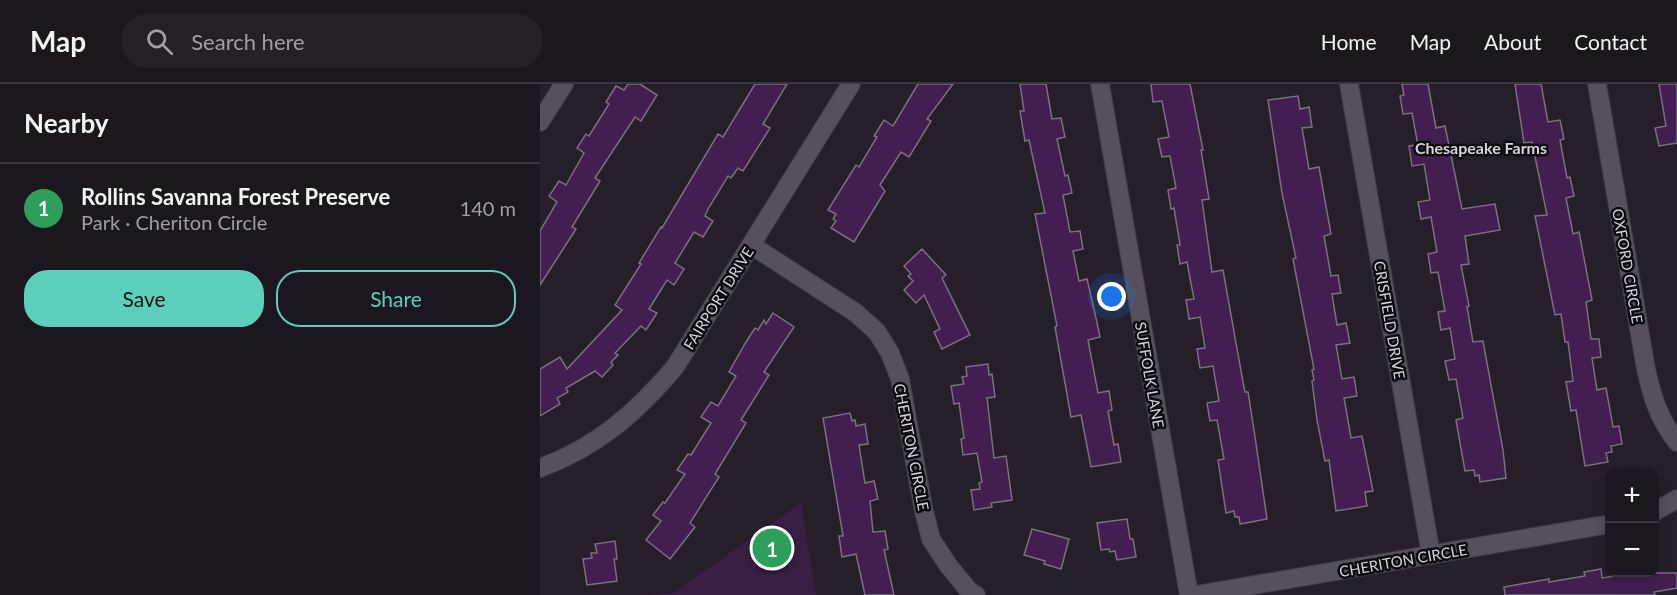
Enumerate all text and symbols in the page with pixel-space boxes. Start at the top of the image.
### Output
search box [122,14,542,68]
text: Map [30,24,86,58]
icon: search [143,25,176,58]
text: Search here [191,28,305,55]
text: Home [1321,29,1377,54]
text: Map [1410,29,1451,54]
text: About [1484,29,1541,54]
text: Contact [1574,29,1647,54]
text: Nearby [24,107,109,139]
district label: Chesapeake Farms [1415,138,1547,157]
text: Rollins Savanna Forest Preserve [81,183,390,210]
text: 1 [38,196,49,220]
text: 140 m [460,196,516,220]
street label: OXFORD CIRCLE [1609,207,1647,325]
text: Park · Cheriton Circle [81,210,267,234]
street label: FAIRPORT DRIVE [679,243,757,353]
street label: CRISFIELD DRIVE [1371,259,1409,381]
button: Save [24,270,264,327]
button: Share [276,270,516,327]
your location [1097,282,1126,311]
street label: SUFFOLK LANE [1132,321,1168,429]
street label: CHERITON CIRCLE [891,382,933,512]
map controls [1605,469,1659,577]
button: + [1605,469,1659,523]
button: − [1605,523,1659,577]
pin: 1 [752,526,792,570]
street label: CHERITON CIRCLE [1338,540,1468,580]

